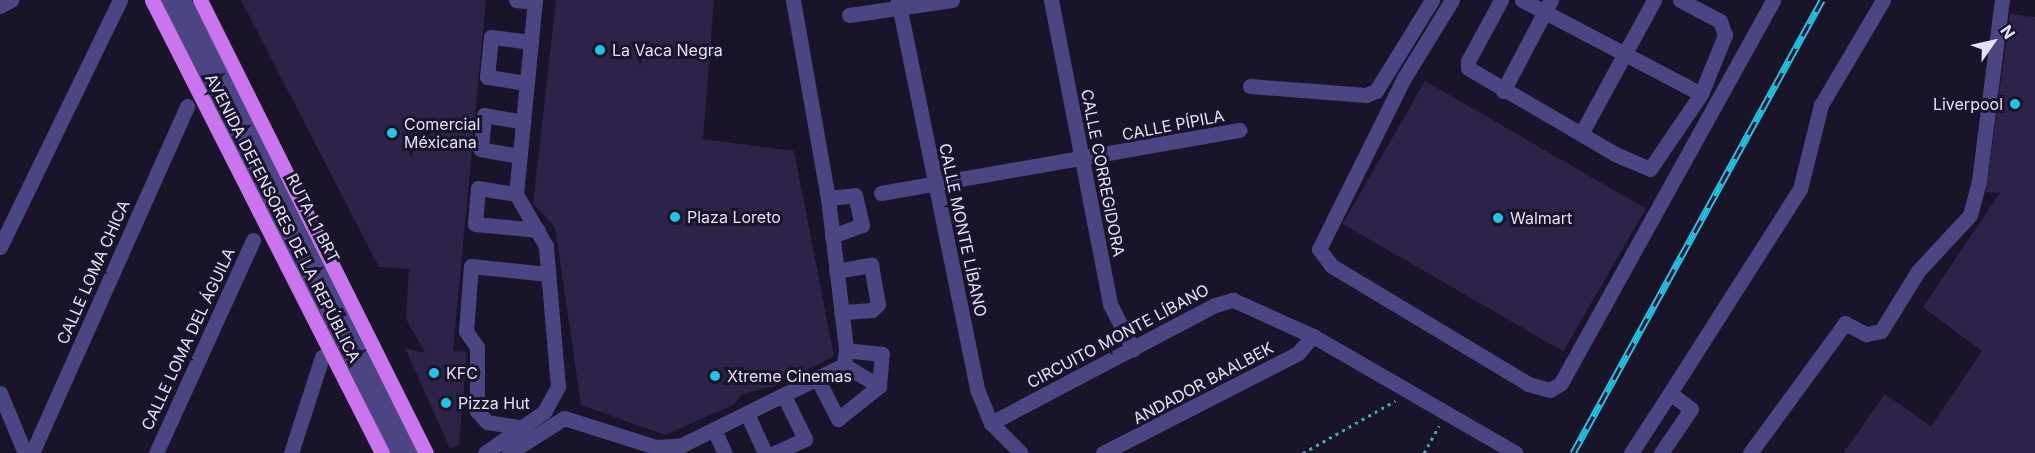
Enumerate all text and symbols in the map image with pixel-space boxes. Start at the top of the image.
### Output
north arrow [1963,12,2023,72]
text: N [1996,21,2020,43]
place label: La Vaca Negra [612,40,723,60]
marker: La Vaca Negra [593,43,607,57]
street label: AVENIDA DEFENSORES DE LA REPÚBLICA [201,70,365,366]
street label: CALLE CORREGIDORA [1077,88,1129,258]
place label: Liverpool [1933,94,2003,114]
marker: Liverpool [2008,97,2022,111]
street label: CALLE PÍPILA [1120,106,1226,144]
place label: Comercial Méxicana [404,114,480,152]
marker: Comercial Méxicana [385,126,399,140]
street label: CALLE MONTE LÍBANO [935,141,991,319]
street label: RUTA L1 BRT [282,170,344,266]
street label: CALLE LOMA CHICA [53,197,133,347]
place label: Plaza Loreto [687,207,781,227]
place label: Walmart [1510,208,1572,228]
marker: Plaza Loreto [668,210,682,224]
marker: Walmart [1491,211,1505,225]
street label: CALLE LOMA DEL ÁGUILA [137,245,239,433]
street label: CIRCUITO MONTE LÍBANO [1024,280,1212,392]
street label: ANDADOR BAALBEK [1129,338,1277,428]
place label: KFC [446,363,478,383]
marker: KFC [427,366,441,380]
place label: Xtreme Cinemas [727,366,852,386]
marker: Xtreme Cinemas [708,369,722,383]
place label: Pizza Hut [458,393,530,413]
marker: Pizza Hut [439,396,453,410]

